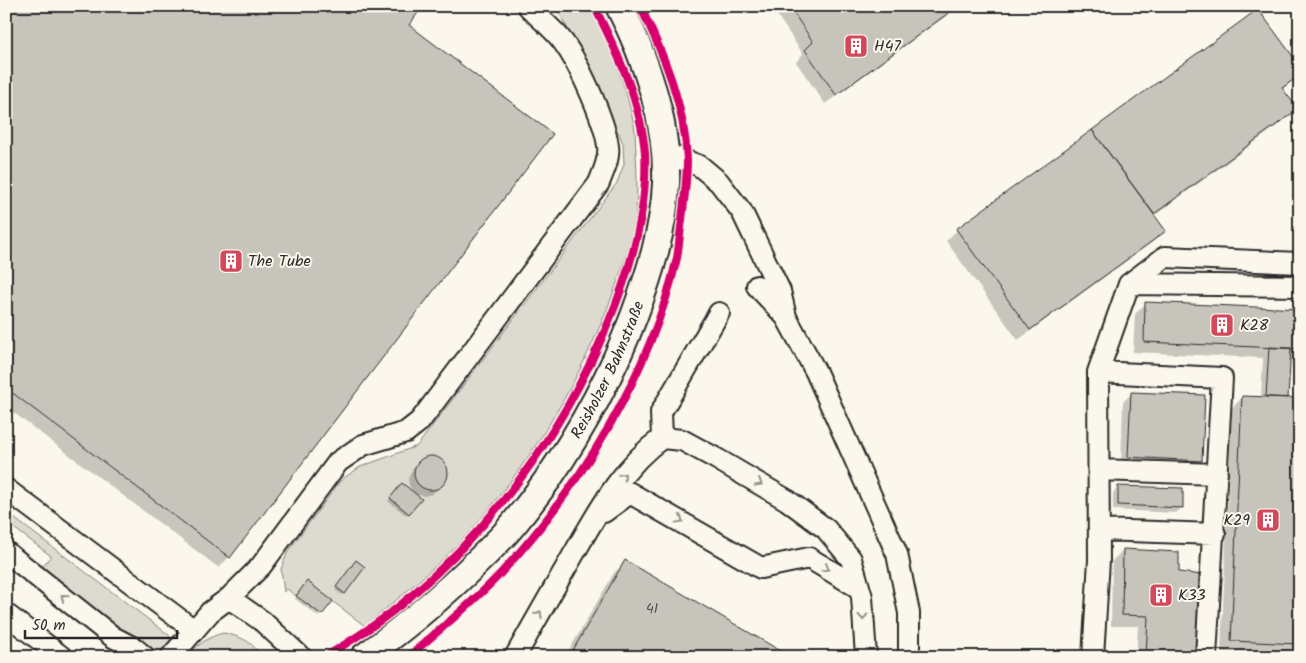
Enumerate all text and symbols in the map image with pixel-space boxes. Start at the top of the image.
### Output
building icon: H47 [843,33,869,59]
place label: H47 [874,34,902,59]
building icon: The Tube [218,248,244,274]
place label: The Tube [248,249,311,274]
street label: Reisholzer Bahnstraße [564,297,651,444]
building icon: K28 [1209,312,1235,338]
place label: K28 [1240,313,1269,338]
one-way arrow [618,472,627,481]
one-way arrow [753,477,762,487]
building icon: K29 [1255,507,1281,533]
place label: K29 [1223,508,1250,533]
one-way arrow [674,514,683,524]
one-way arrow [820,562,829,572]
building icon: K33 [1148,582,1174,608]
place label: K33 [1178,583,1206,608]
one-way arrow [60,593,69,602]
house number: 41 [646,598,658,620]
scale bar [25,608,178,640]
one-way arrow [533,611,543,620]
one-way arrow [858,613,869,621]
text: 50 m [32,614,66,638]

